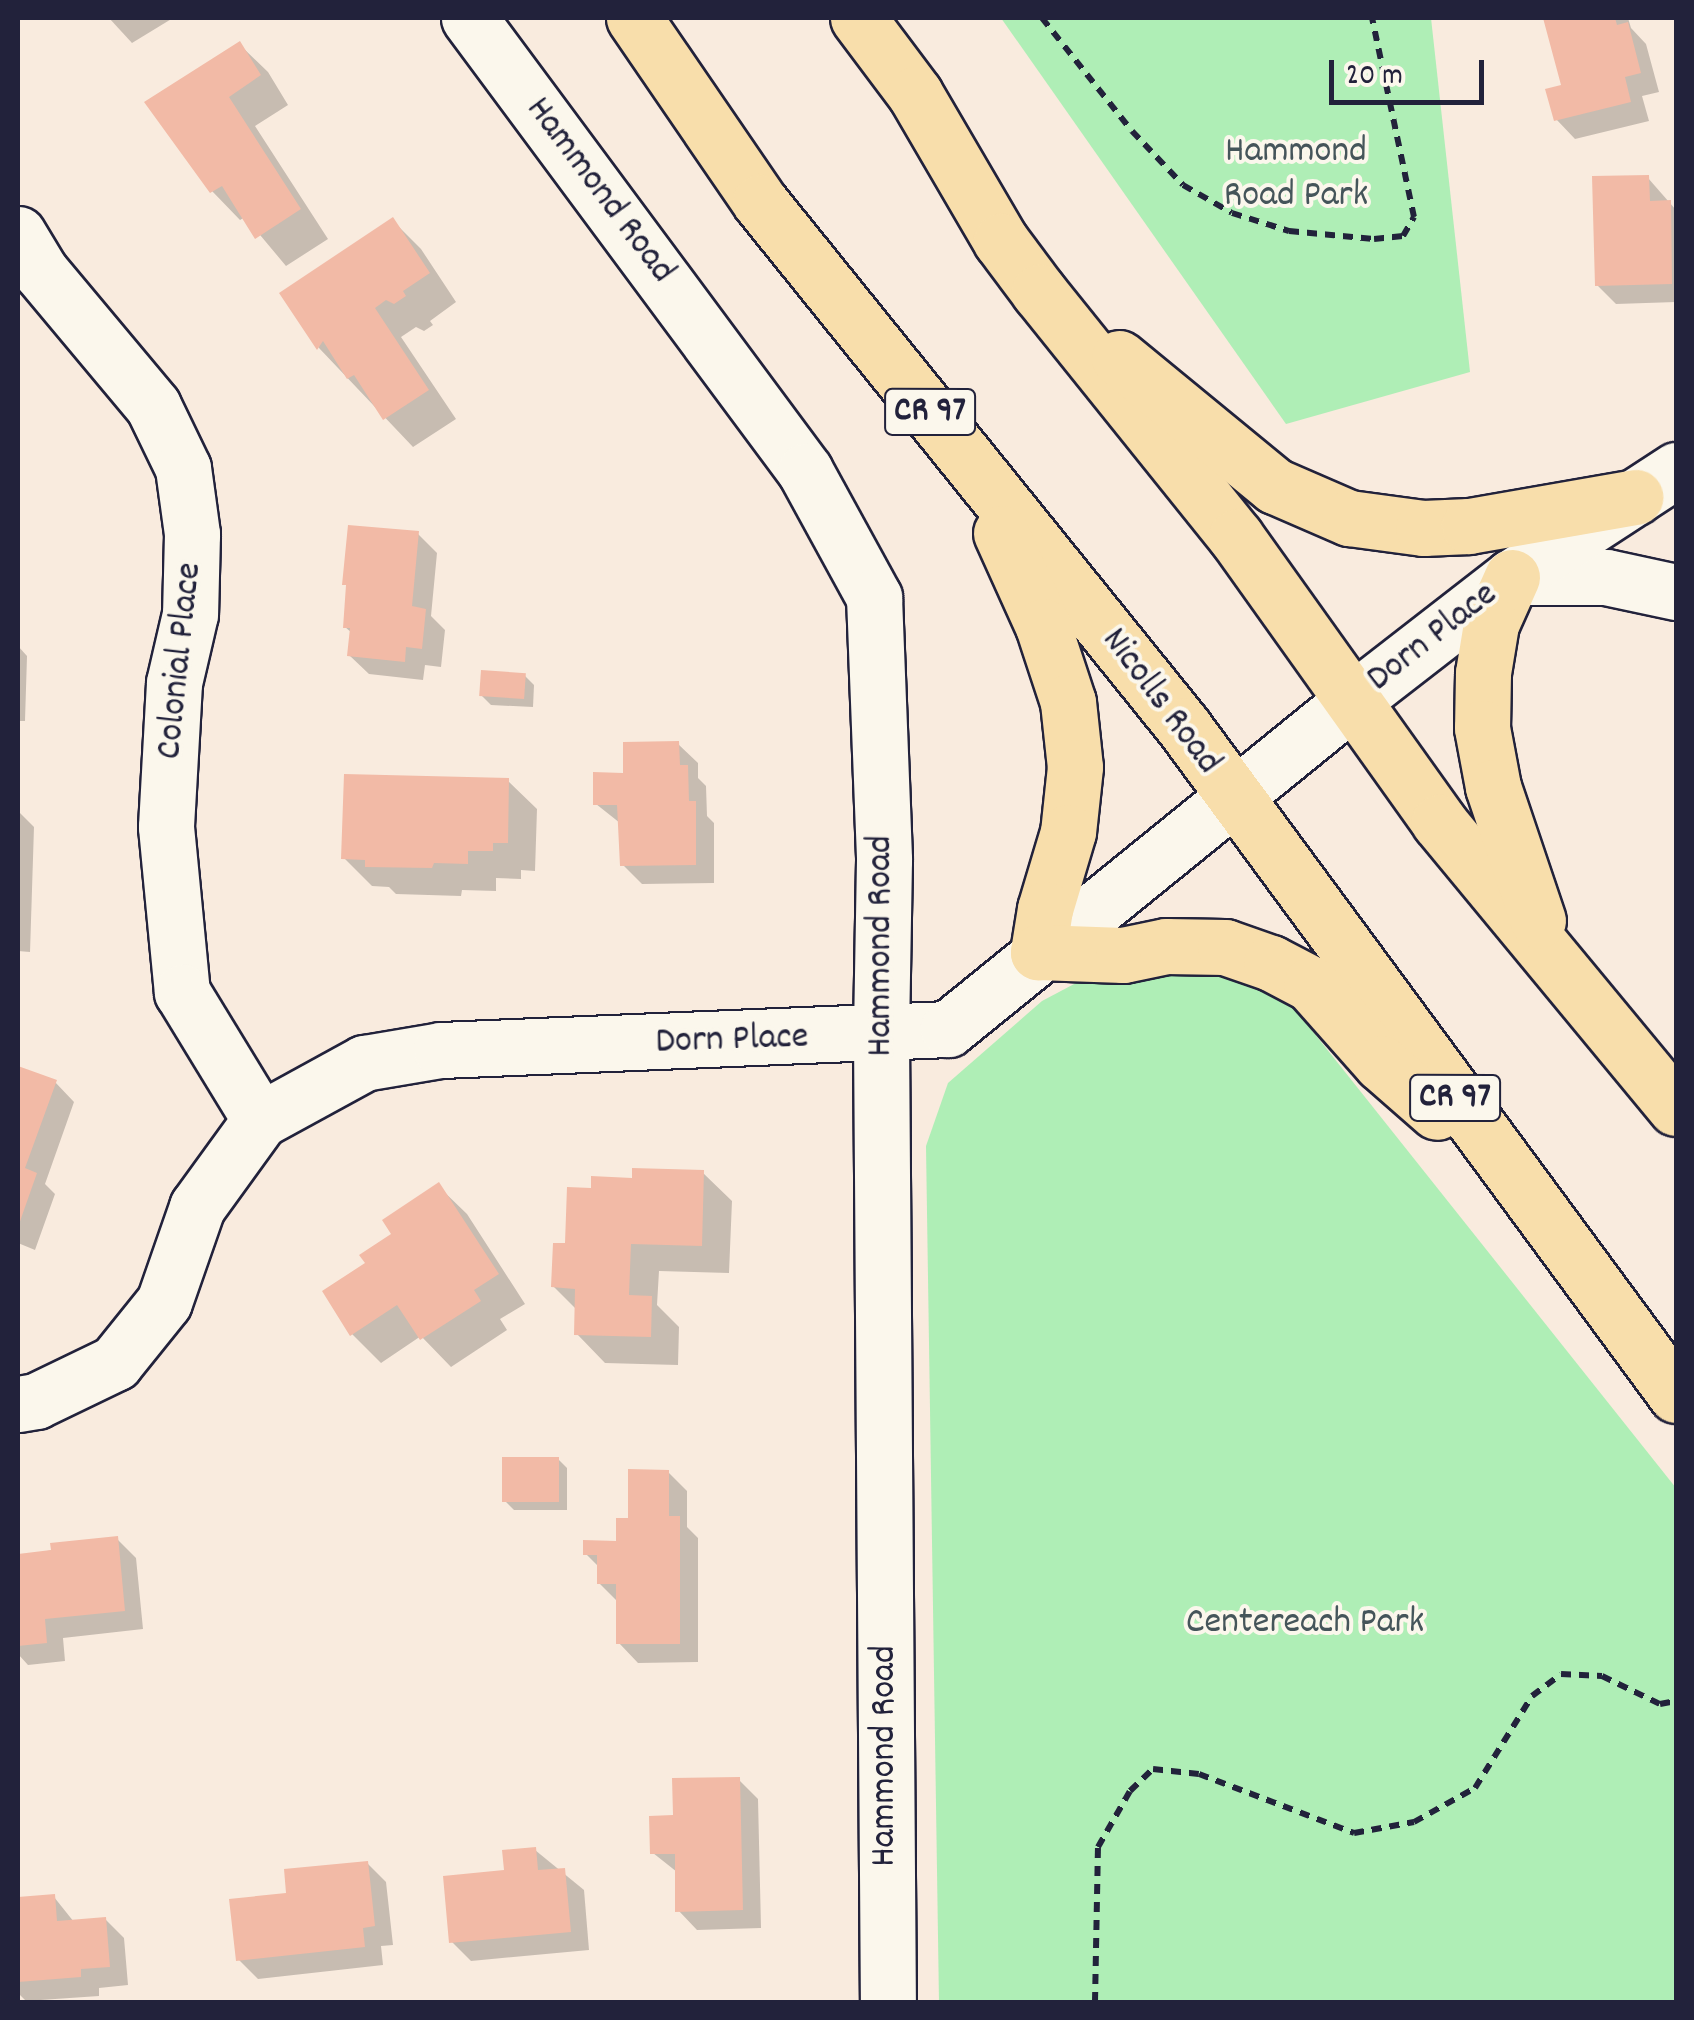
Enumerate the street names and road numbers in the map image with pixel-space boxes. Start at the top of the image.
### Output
street label: Hammond Road [514,89,684,293]
road number: CR 97 [882,382,978,442]
street label: Colonial Place [148,560,214,762]
street label: Dorn Place [1359,573,1507,703]
street label: Nicolls Road [1090,620,1230,784]
street label: Hammond Road [859,835,905,1057]
street label: Dorn Place [655,1016,809,1066]
road number: CR 97 [1408,1068,1502,1128]
street label: Hammond Road [863,1645,909,1867]

